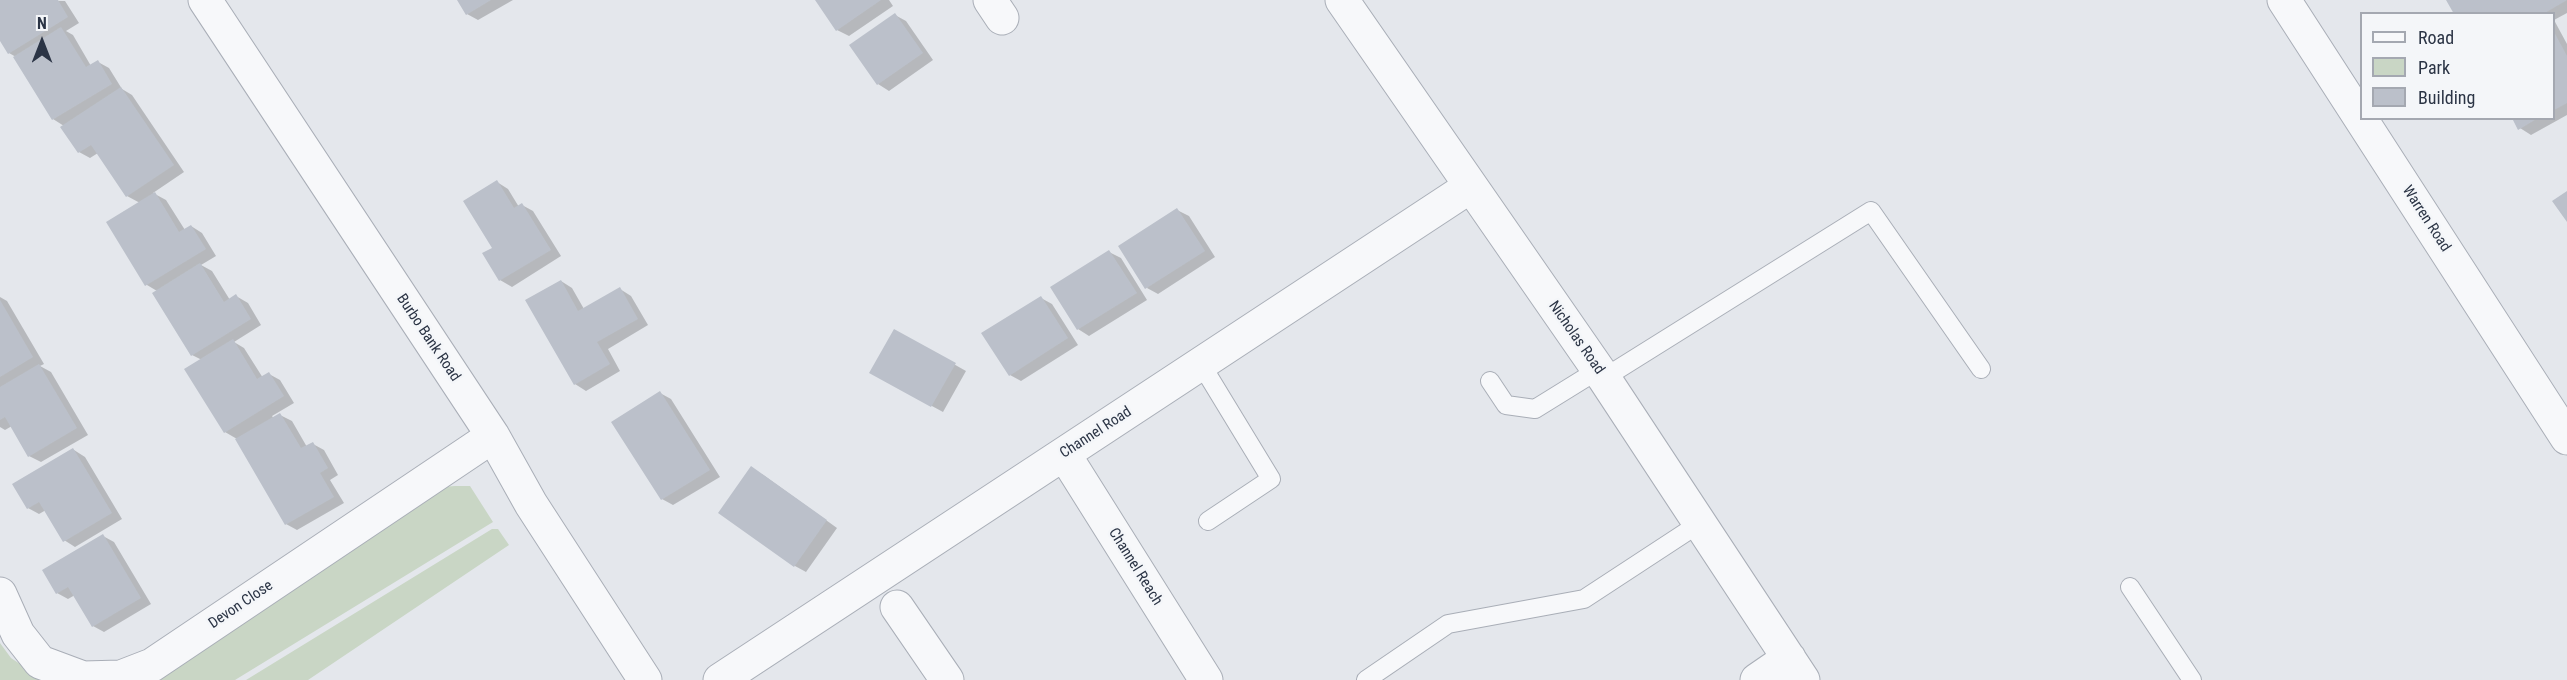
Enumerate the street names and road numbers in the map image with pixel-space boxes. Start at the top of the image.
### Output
street label: Warren Road [2398,183,2454,255]
street label: Burbo Bank Road [392,291,464,385]
street label: Nicholas Road [1544,298,1608,378]
street label: Channel Road [1057,403,1135,463]
street label: Channel Reach [1104,525,1166,609]
street label: Devon Close [206,577,276,633]

